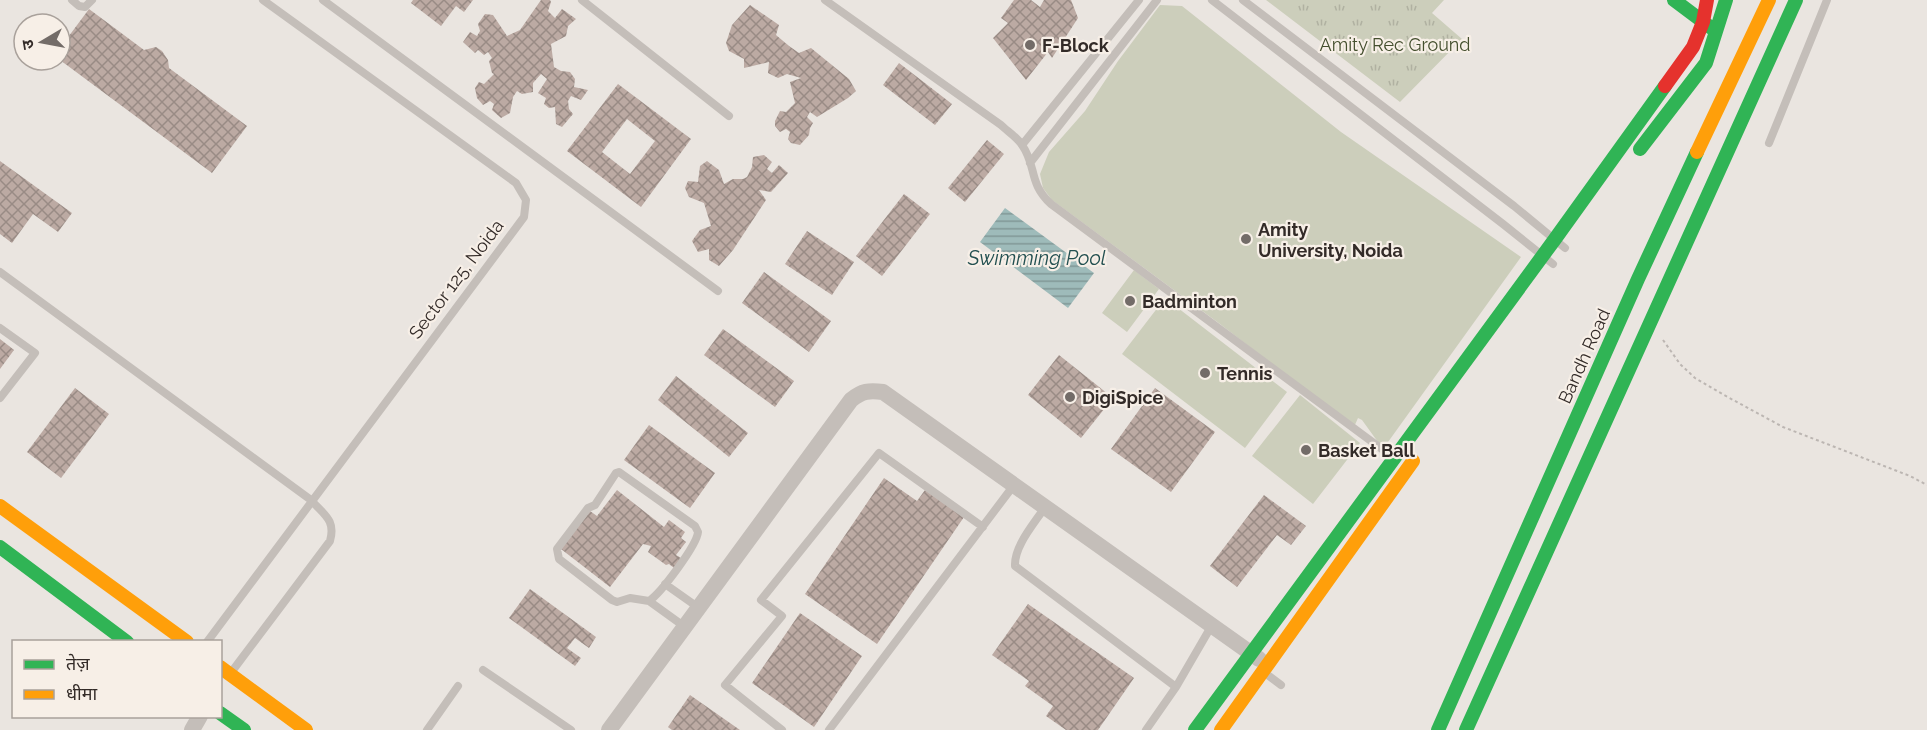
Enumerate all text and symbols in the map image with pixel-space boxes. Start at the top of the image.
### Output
north arrow [12,12,72,72]
park label: Amity Rec Ground [1319,34,1471,55]
place label: F-Block [1042,35,1110,56]
text: उ [17,38,38,51]
marker: F-Block [1023,38,1037,52]
street label: Sector 125, Noida [404,215,508,343]
place label: Amity University, Noida [1258,219,1403,261]
marker: Amity University, Noida [1239,232,1253,246]
water label: Swimming Pool [967,246,1106,270]
place label: Badminton [1142,291,1237,312]
marker: Badminton [1123,294,1137,308]
street label: Bandh Road [1554,305,1614,407]
place label: Tennis [1217,363,1272,384]
marker: Tennis [1198,366,1212,380]
place label: DigiSpice [1082,387,1163,408]
marker: DigiSpice [1063,390,1077,404]
place label: Basket Ball [1318,440,1415,461]
marker: Basket Ball [1299,443,1313,457]
legend [12,640,222,718]
text: तेज़ [66,653,90,674]
text: धीमा [66,683,97,704]

